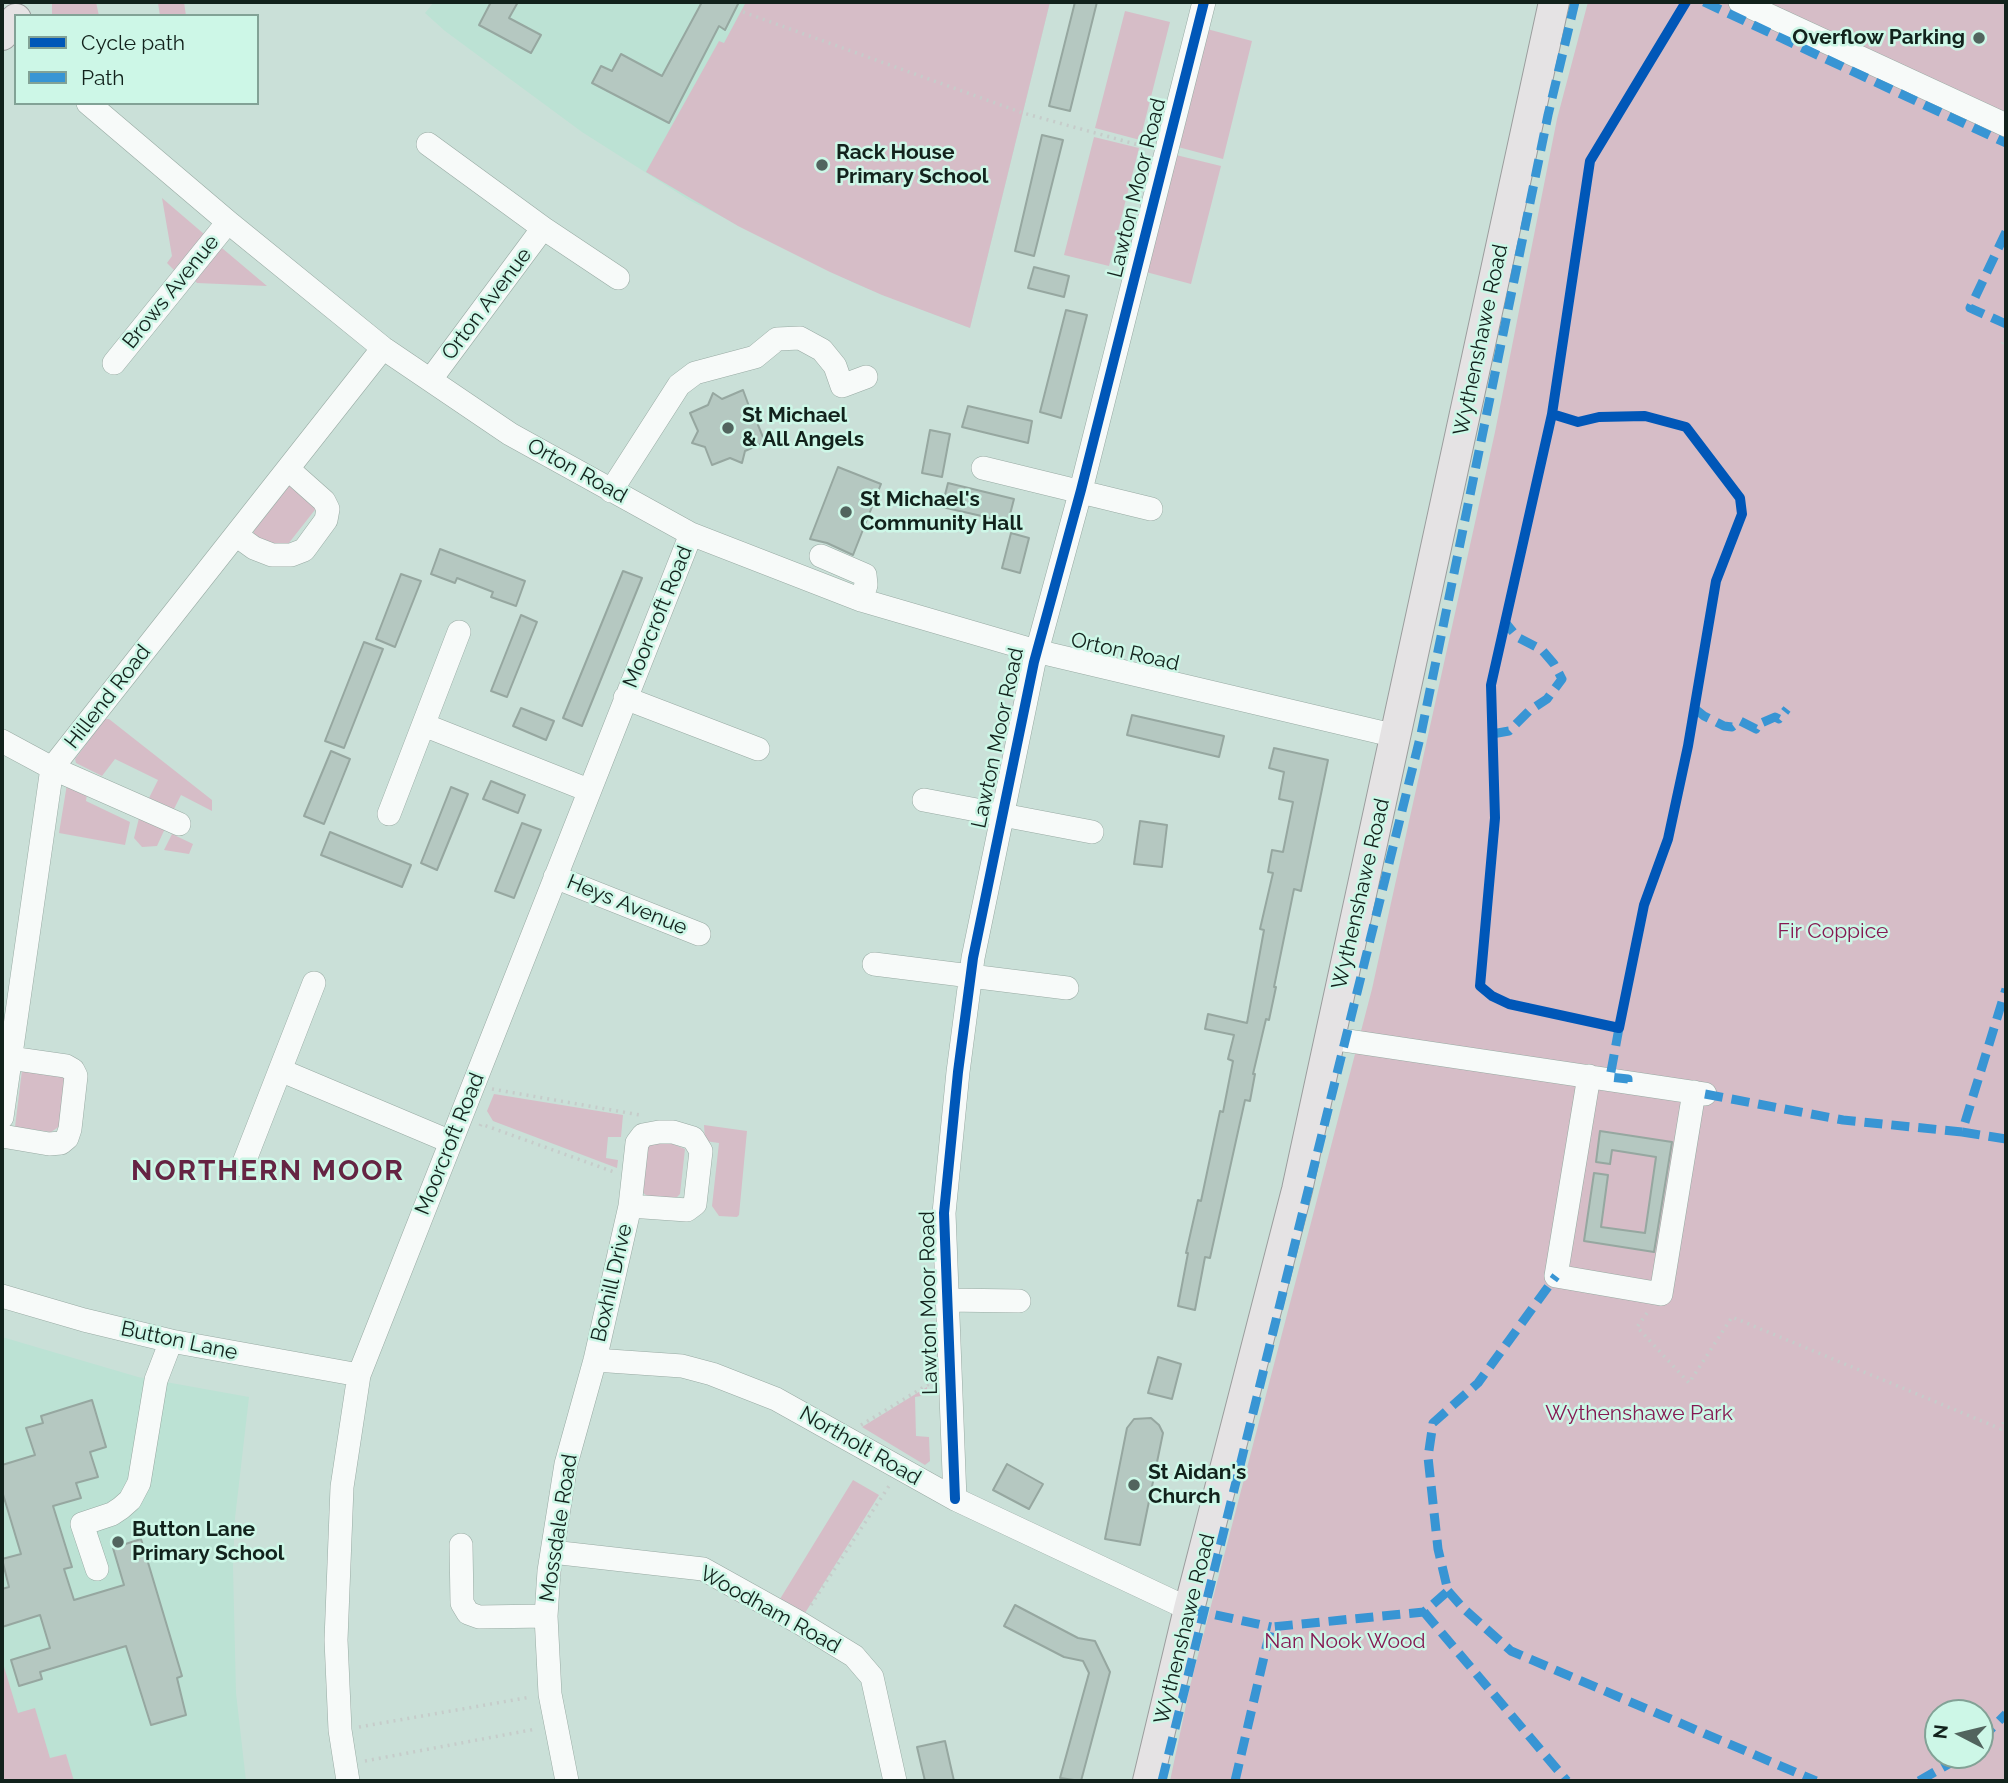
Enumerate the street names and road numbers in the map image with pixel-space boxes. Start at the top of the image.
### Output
street label: Lawton Moor Road [1103,96,1171,280]
street label: Brows Avenue [117,230,225,354]
street label: Wythenshawe Road [1448,242,1514,438]
street label: Orton Avenue [437,243,537,365]
street label: Orton Road [523,433,631,509]
street label: Moorcroft Road [618,542,698,692]
street label: Orton Road [1068,627,1182,677]
street label: Hillend Road [60,640,156,754]
street label: Lawton Moor Road [967,646,1029,830]
street label: Wythenshawe Road [1327,796,1395,992]
street label: Heys Avenue [563,869,691,941]
street label: Moorcroft Road [410,1069,490,1219]
street label: Lawton Moor Road [915,1211,943,1395]
street label: Boxhill Drive [586,1222,638,1344]
street label: Button Lane [118,1316,240,1366]
street label: Northolt Road [795,1401,925,1491]
street label: Mossdale Road [535,1452,583,1604]
street label: Wythenshawe Road [1149,1531,1221,1727]
street label: Woodham Road [695,1561,845,1659]

